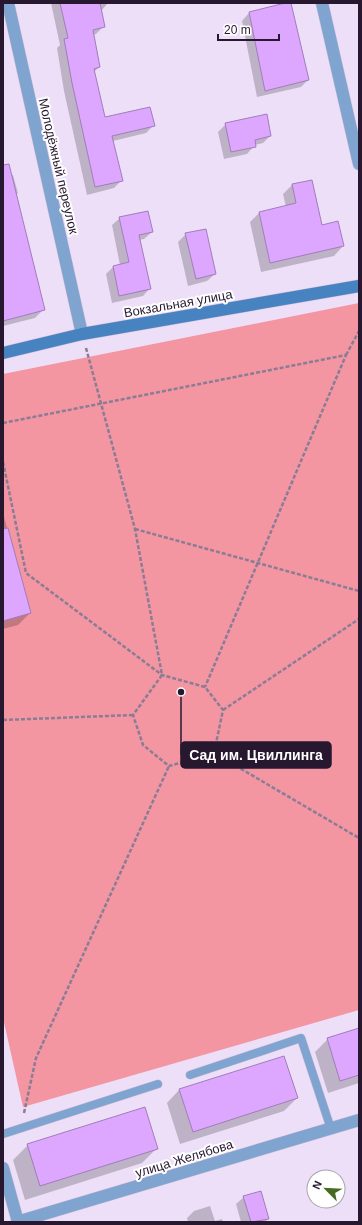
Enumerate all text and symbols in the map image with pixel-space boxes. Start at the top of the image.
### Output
scale bar [218,16,279,42]
text: 20 m [224,23,251,37]
street label: Молодёжный переулок [36,97,82,236]
street label: Вокзальная улица [123,286,234,320]
callout: Сад им. Цвиллинга [181,742,331,768]
text: Сад им. Цвиллинга [189,747,323,763]
street label: улица Желябова [134,1136,235,1180]
north arrow [306,1169,346,1209]
text: N [310,1179,324,1191]

